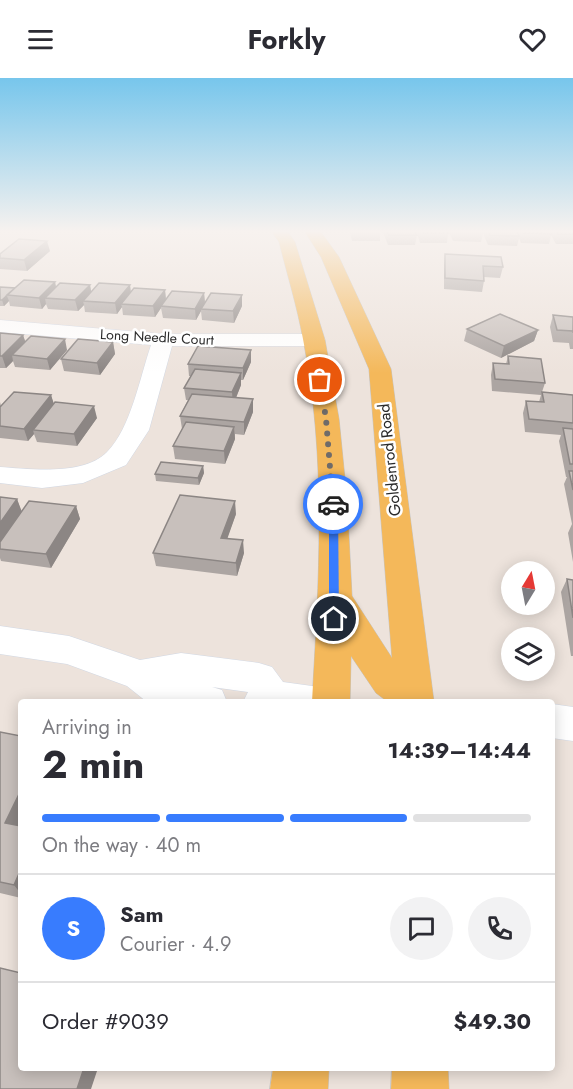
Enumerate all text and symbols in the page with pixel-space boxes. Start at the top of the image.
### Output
text: Forkly [247,20,326,59]
icon: menu [24,23,57,56]
icon: heart [516,23,549,56]
street label: Long Needle Court [100,324,215,350]
pin [294,354,345,405]
icon: bag [303,363,336,396]
street label: Goldenrod Road [372,403,407,517]
courier [303,474,363,534]
icon: car [317,488,350,521]
north arrow [501,561,555,615]
map controls [501,561,555,681]
pin [308,593,359,644]
icon: home [317,602,350,635]
button: layers [501,627,555,681]
text: Arriving in [42,713,132,742]
text: 14:39–14:44 [387,734,531,766]
text: 2 min [42,736,144,793]
text: On the way · 40 m [42,831,201,860]
button: chat [390,897,453,960]
button: phone [468,897,531,960]
text: Sam [120,898,164,930]
text: S [67,912,80,944]
text: Courier · 4.9 [120,930,232,959]
text: Order #9039 [42,1005,169,1037]
text: $49.30 [453,1005,531,1037]

